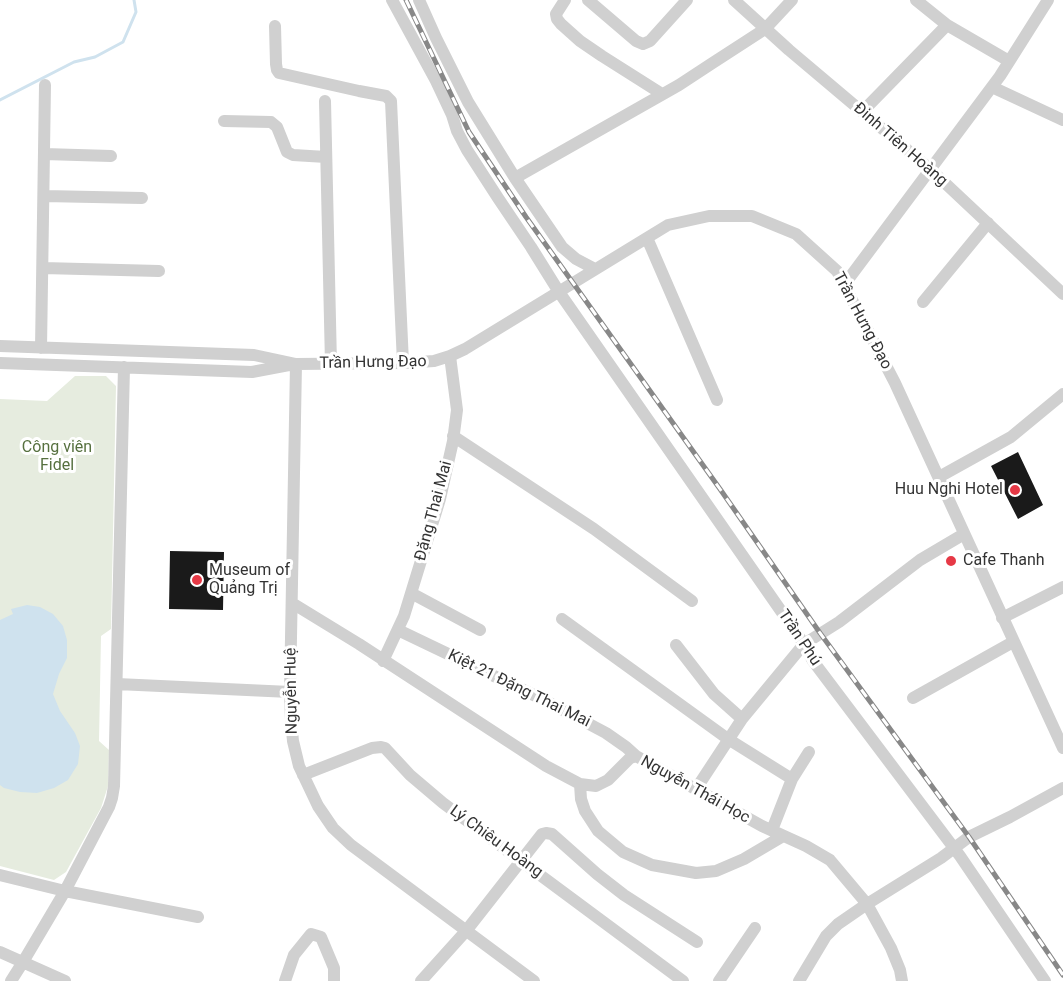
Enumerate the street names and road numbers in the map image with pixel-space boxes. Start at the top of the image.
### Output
street label: Đinh Tiên Hoàng [849,99,951,191]
street label: Trần Hưng Đạo [828,269,896,373]
street label: Trần Hưng Đạo [319,352,427,374]
street label: Đặng Thai Mai [411,459,457,563]
street label: Trần Phú [773,606,825,670]
street label: Kiệt 21 Đặng Thai Mai [445,646,593,732]
street label: Nguyễn Huệ [282,647,302,735]
street label: Nguyễn Thái Học [637,752,753,828]
street label: Lý Chiêu Hoàng [446,802,546,882]

